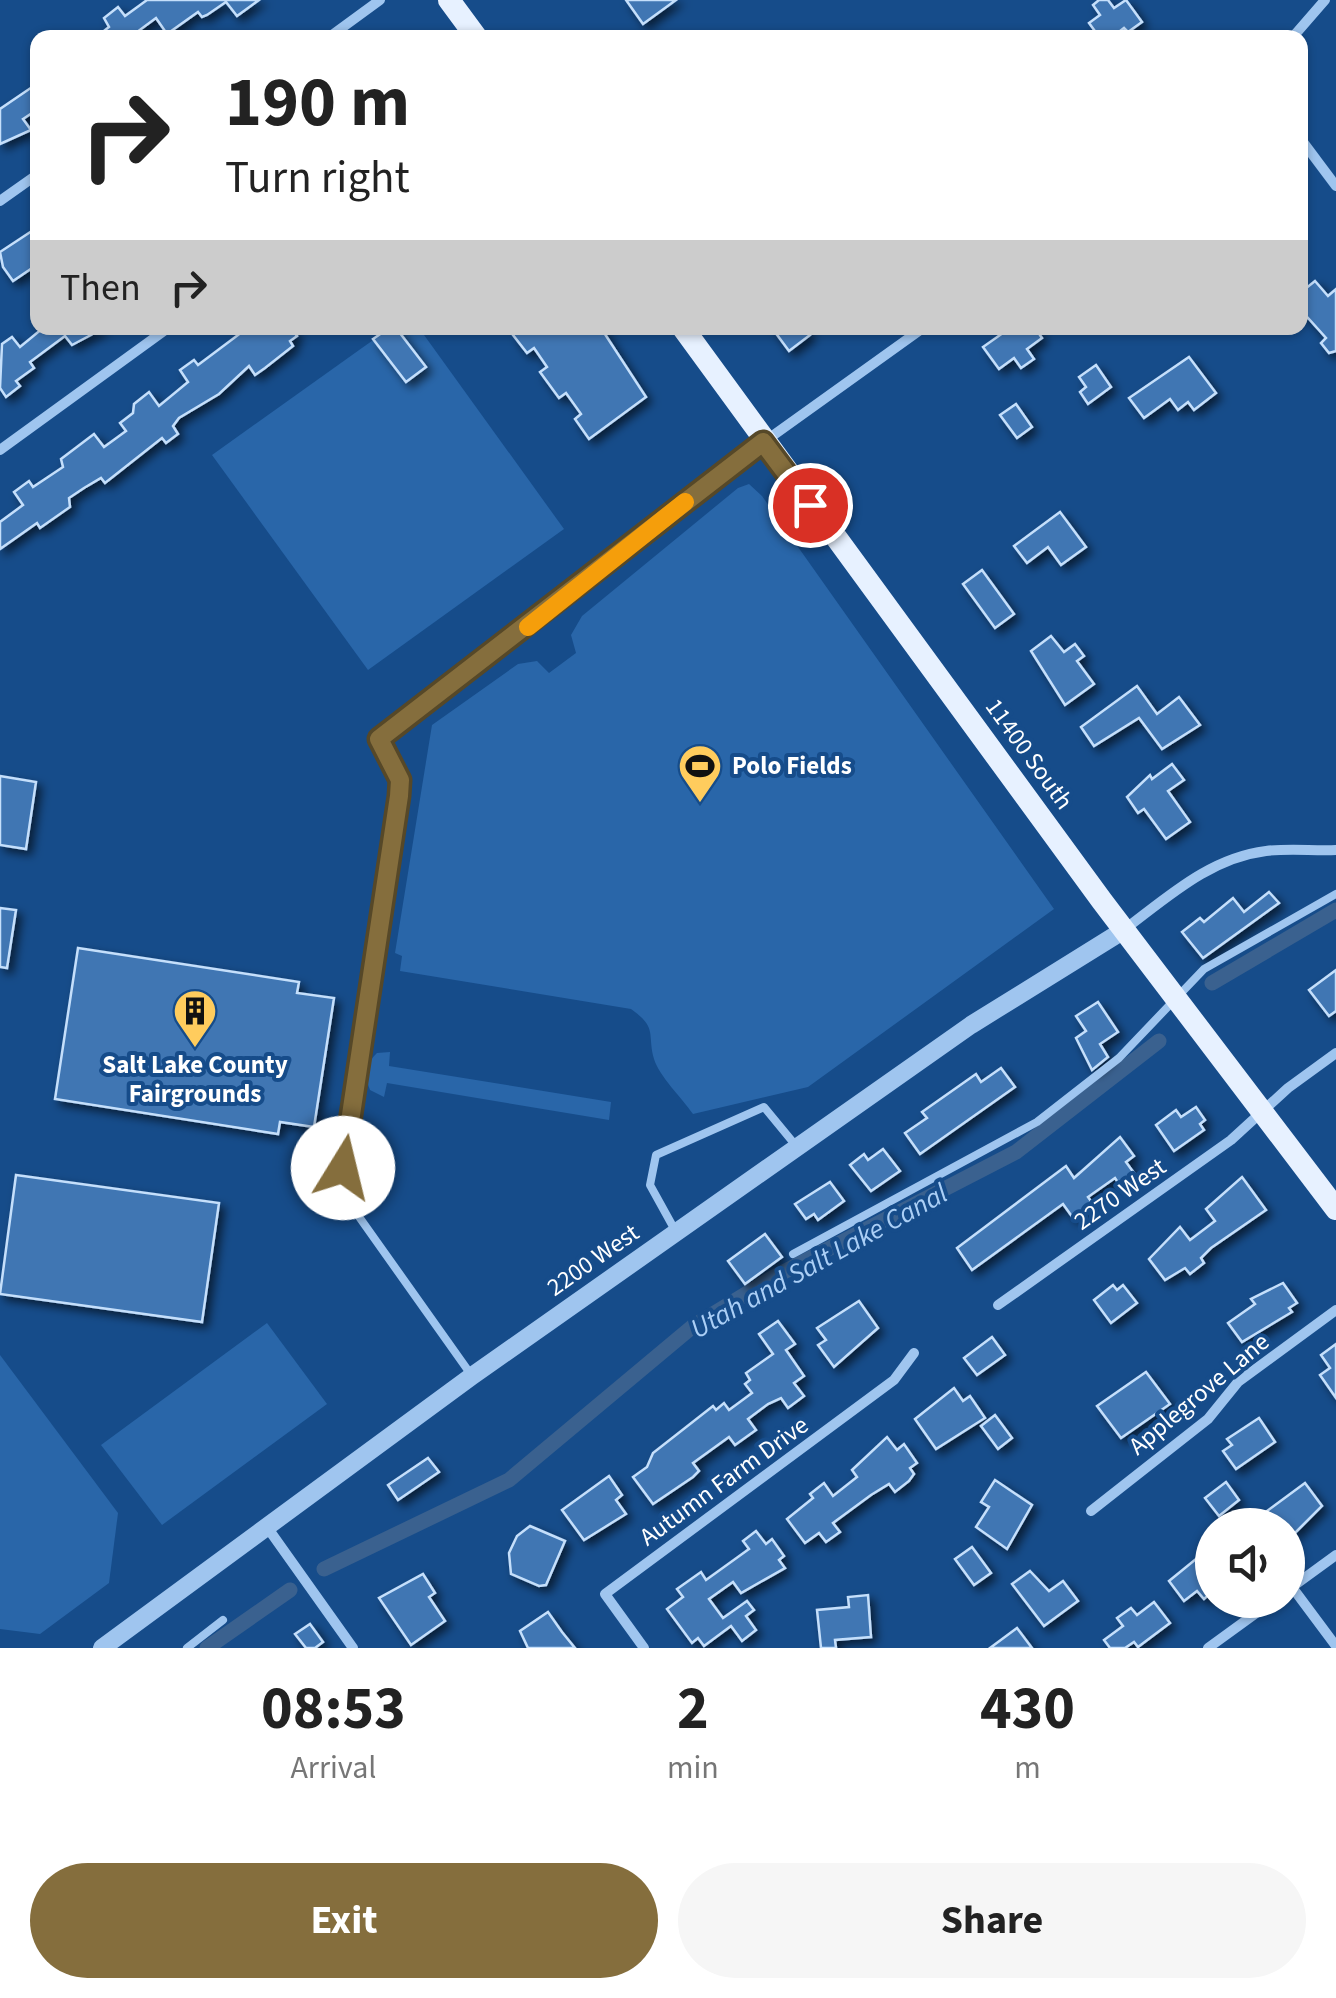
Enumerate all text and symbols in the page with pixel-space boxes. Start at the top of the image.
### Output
text: 190 m [225,53,410,153]
icon: right [60,70,190,200]
text: Turn right [225,146,410,210]
icon: right [161,260,216,315]
text: Then [60,261,141,315]
pin [768,463,853,548]
icon: arrive [783,478,838,533]
street label: 11400 South [976,691,1082,817]
sports icon: Polo Fields [677,743,723,804]
place label: Polo Fields [732,748,852,784]
building icon: Salt Lake County Fairgrounds [172,988,218,1049]
place label: Salt Lake County Fairgrounds [102,1047,288,1112]
position arrow [291,1116,395,1220]
street label: 2270 West [1067,1149,1174,1239]
water label: Utah and Salt Lake Canal [683,1173,955,1349]
street label: 2200 West [540,1215,647,1305]
street label: Applegrove Lane [1121,1324,1277,1464]
street label: Autumn Farm Drive [632,1407,816,1555]
map controls [1195,1508,1305,1618]
button: sound [1195,1508,1305,1618]
text: 08:53 [261,1667,406,1752]
text: 2 [677,1667,709,1752]
text: 430 [980,1667,1075,1752]
text: Arrival [290,1745,376,1791]
text: min [667,1745,719,1791]
text: m [1014,1745,1041,1791]
button: Exit [30,1863,658,1978]
button: Share [678,1863,1306,1978]

